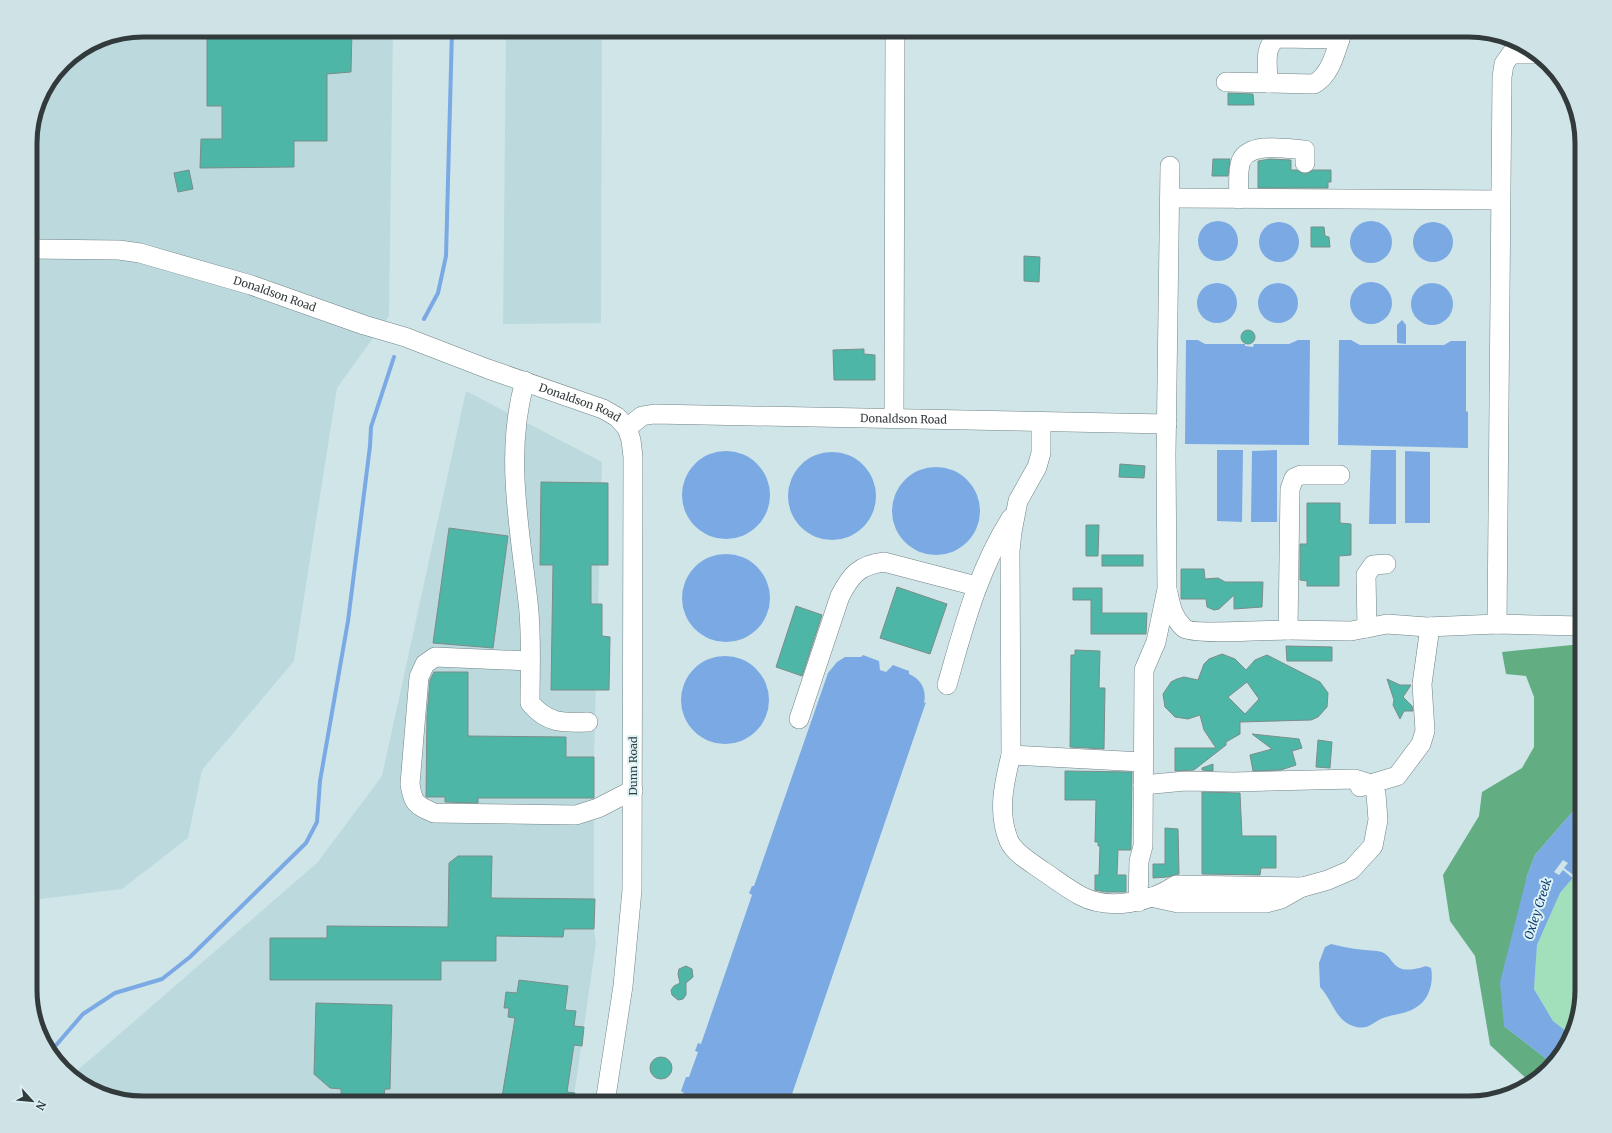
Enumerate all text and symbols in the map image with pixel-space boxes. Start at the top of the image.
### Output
street label: Donaldson Road [232,273,318,315]
street label: Donaldson Road [537,380,624,425]
street label: Donaldson Road [860,411,947,427]
street label: Dunn Road [626,736,640,796]
water label: Oxley Creek [1521,876,1555,941]
north arrow [12,1081,52,1121]
text: N [33,1098,49,1113]

